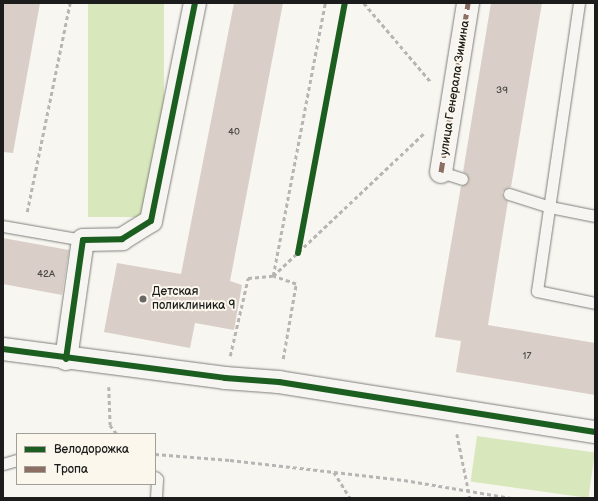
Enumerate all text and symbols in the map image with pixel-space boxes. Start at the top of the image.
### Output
street label: улица Генерала Зимина [437,19,473,157]
house number: 39 [496,85,508,97]
house number: 40 [228,127,240,139]
house number: 42А [37,269,55,281]
place label: Детская поликлиника 9 [152,285,235,313]
marker: Детская поликлиника 9 [137,293,149,305]
house number: 17 [523,351,531,363]
legend [16,433,156,485]
text: Велодорожка [54,442,129,457]
text: Тропа [54,462,88,477]

